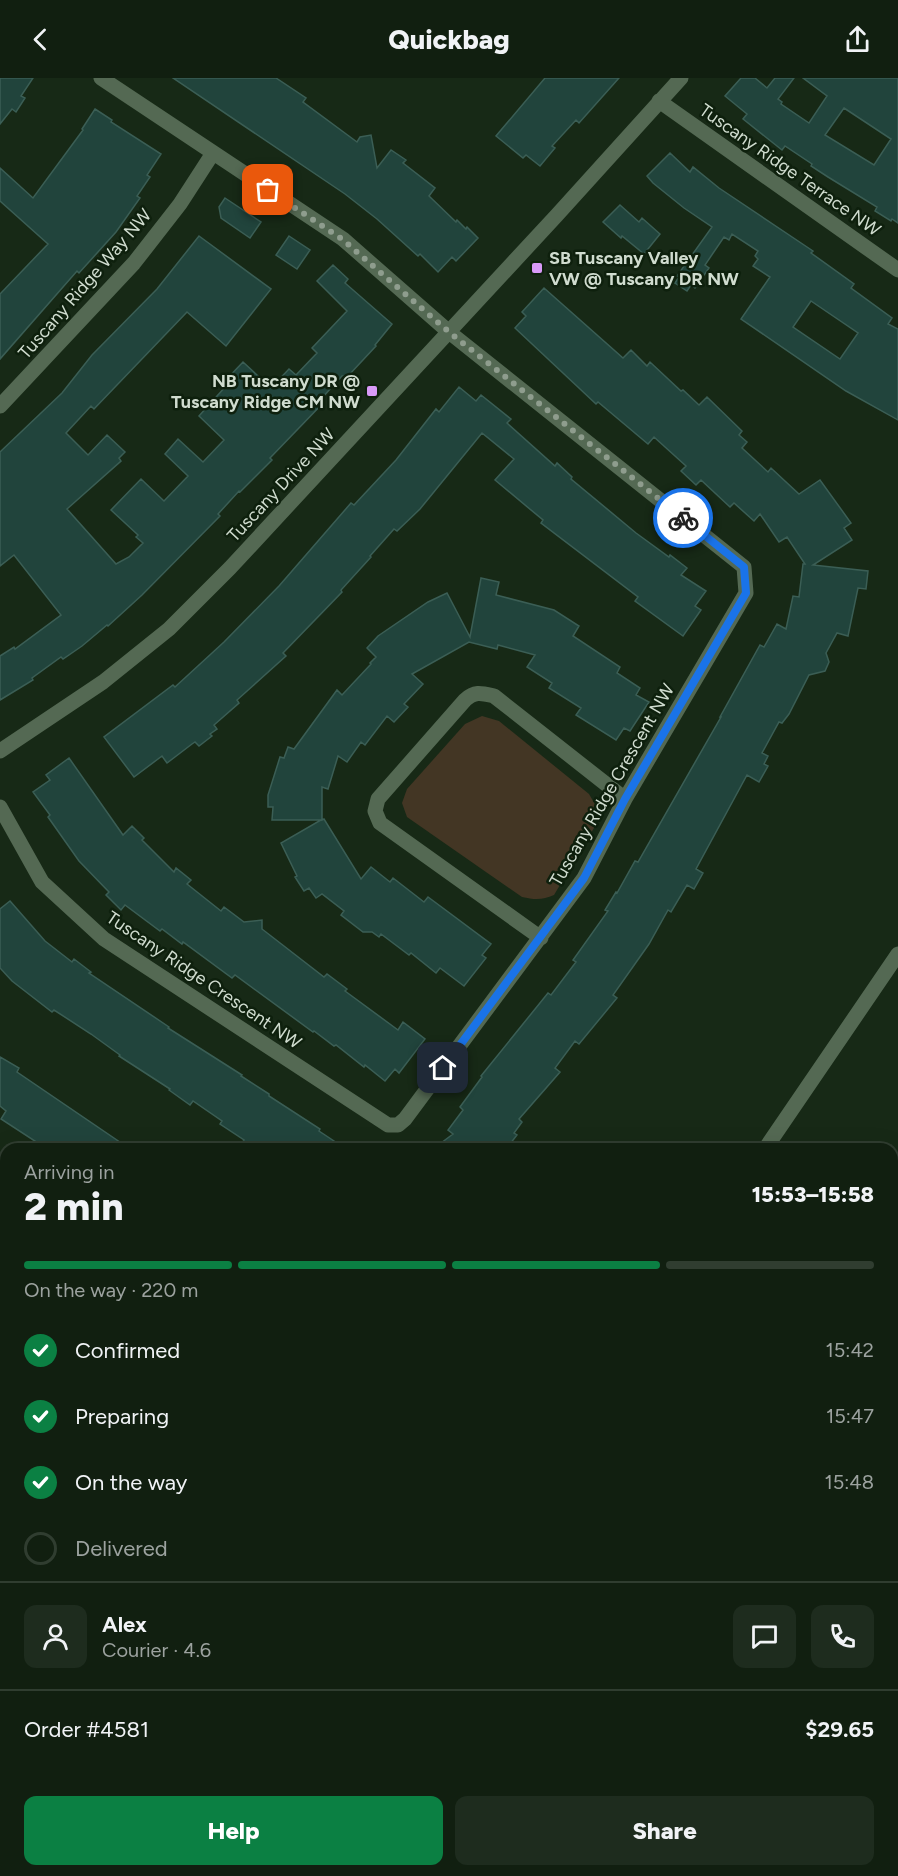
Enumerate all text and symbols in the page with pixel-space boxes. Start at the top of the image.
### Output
icon: back [24,23,57,56]
text: Quickbag [388,23,510,56]
icon: share [841,23,874,56]
street label: Tuscany Ridge Terrace NW [695,99,886,241]
pin [242,164,293,215]
icon: bag [251,173,284,206]
street label: Tuscany Ridge Way NW [14,204,157,364]
place label: SB Tuscany Valley VW @ Tuscany DR NW [549,247,739,290]
marker: SB Tuscany Valley VW @ Tuscany DR NW [530,261,544,275]
place label: NB Tuscany DR @ Tuscany Ridge CM NW [171,370,360,413]
marker: NB Tuscany DR @ Tuscany Ridge CM NW [365,384,379,398]
street label: Tuscany Drive NW [223,423,340,546]
courier [653,488,713,548]
icon: bike [667,502,700,535]
street label: Tuscany Ridge Crescent NW [545,679,679,890]
street label: Tuscany Ridge Crescent NW [102,906,306,1054]
pin [417,1042,468,1093]
icon: home [426,1051,459,1084]
text: Arriving in [24,1160,114,1184]
text: 15:53–15:58 [752,1181,874,1208]
text: 2 min [24,1183,124,1230]
text: On the way · 220 m [24,1278,198,1302]
icon: check [24,1334,57,1367]
text: Confirmed [75,1337,180,1364]
text: 15:42 [826,1338,874,1362]
icon: check [24,1400,57,1433]
text: Preparing [75,1403,169,1430]
text: 15:47 [826,1404,874,1428]
icon: check [24,1466,57,1499]
text: On the way [75,1469,187,1496]
text: 15:48 [824,1470,874,1494]
text: Delivered [75,1535,168,1562]
button: person [24,1605,87,1668]
button: chat [733,1605,796,1668]
button: phone [811,1605,874,1668]
text: Alex [102,1611,147,1638]
text: Courier · 4.6 [102,1638,211,1662]
text: Order #4581 [24,1716,149,1743]
text: $29.65 [805,1716,874,1743]
button: Help [24,1796,443,1865]
button: Share [455,1796,874,1865]

